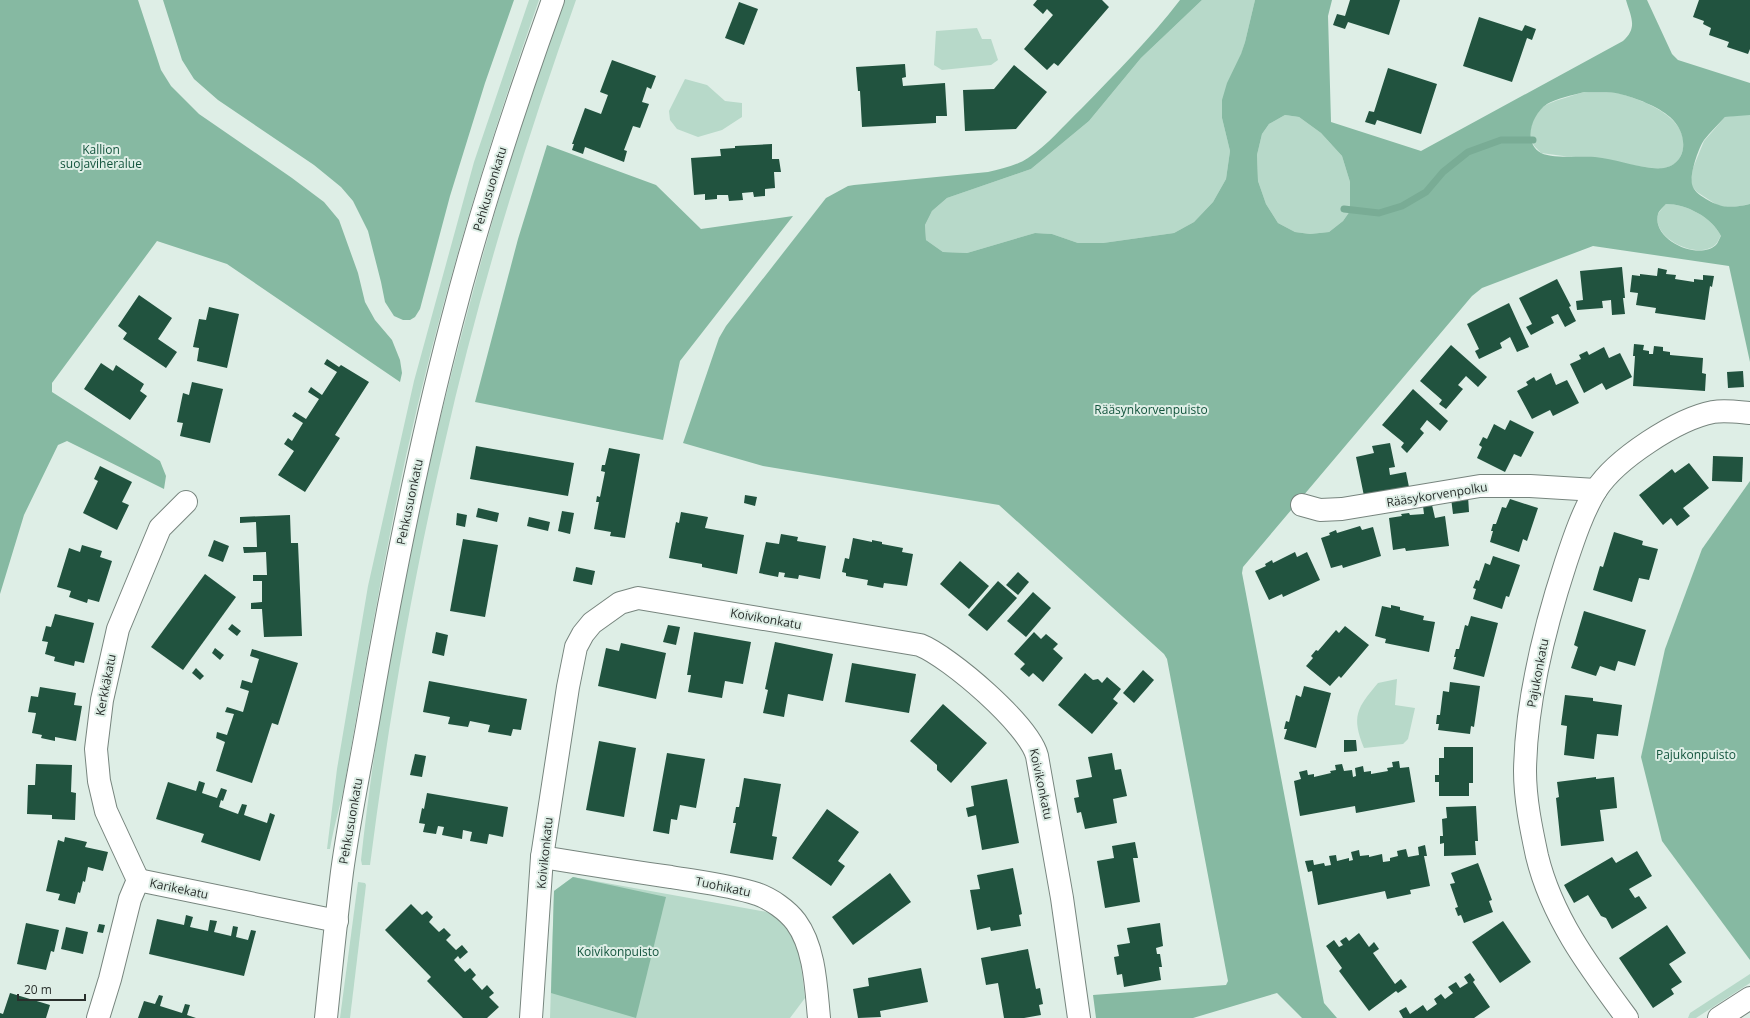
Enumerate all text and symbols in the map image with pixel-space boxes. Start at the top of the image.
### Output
park label: Kallion suojaviheralue [60,141,142,172]
street label: Pehkusuonkatu [469,145,510,233]
park label: Rääsynkorvenpuisto [1094,401,1208,418]
street label: Pehkusuonkatu [392,457,427,546]
street label: Rääsykorvenpolku [1385,478,1489,511]
street label: Koivikonkatu [729,604,803,633]
street label: Pajukonkatu [1523,637,1553,709]
street label: Kerkkäkatu [91,652,120,717]
park label: Pajukonpuisto [1656,746,1736,763]
street label: Koivikonkatu [1026,747,1057,821]
street label: Pehkusuonkatu [335,776,366,865]
street label: Koivikonkatu [532,816,557,890]
street label: Tuohikatu [694,872,752,901]
street label: Karikekatu [148,874,210,903]
park label: Koivikonpuisto [577,943,659,960]
scale bar [18,976,85,1002]
text: 20 m [24,981,52,998]

